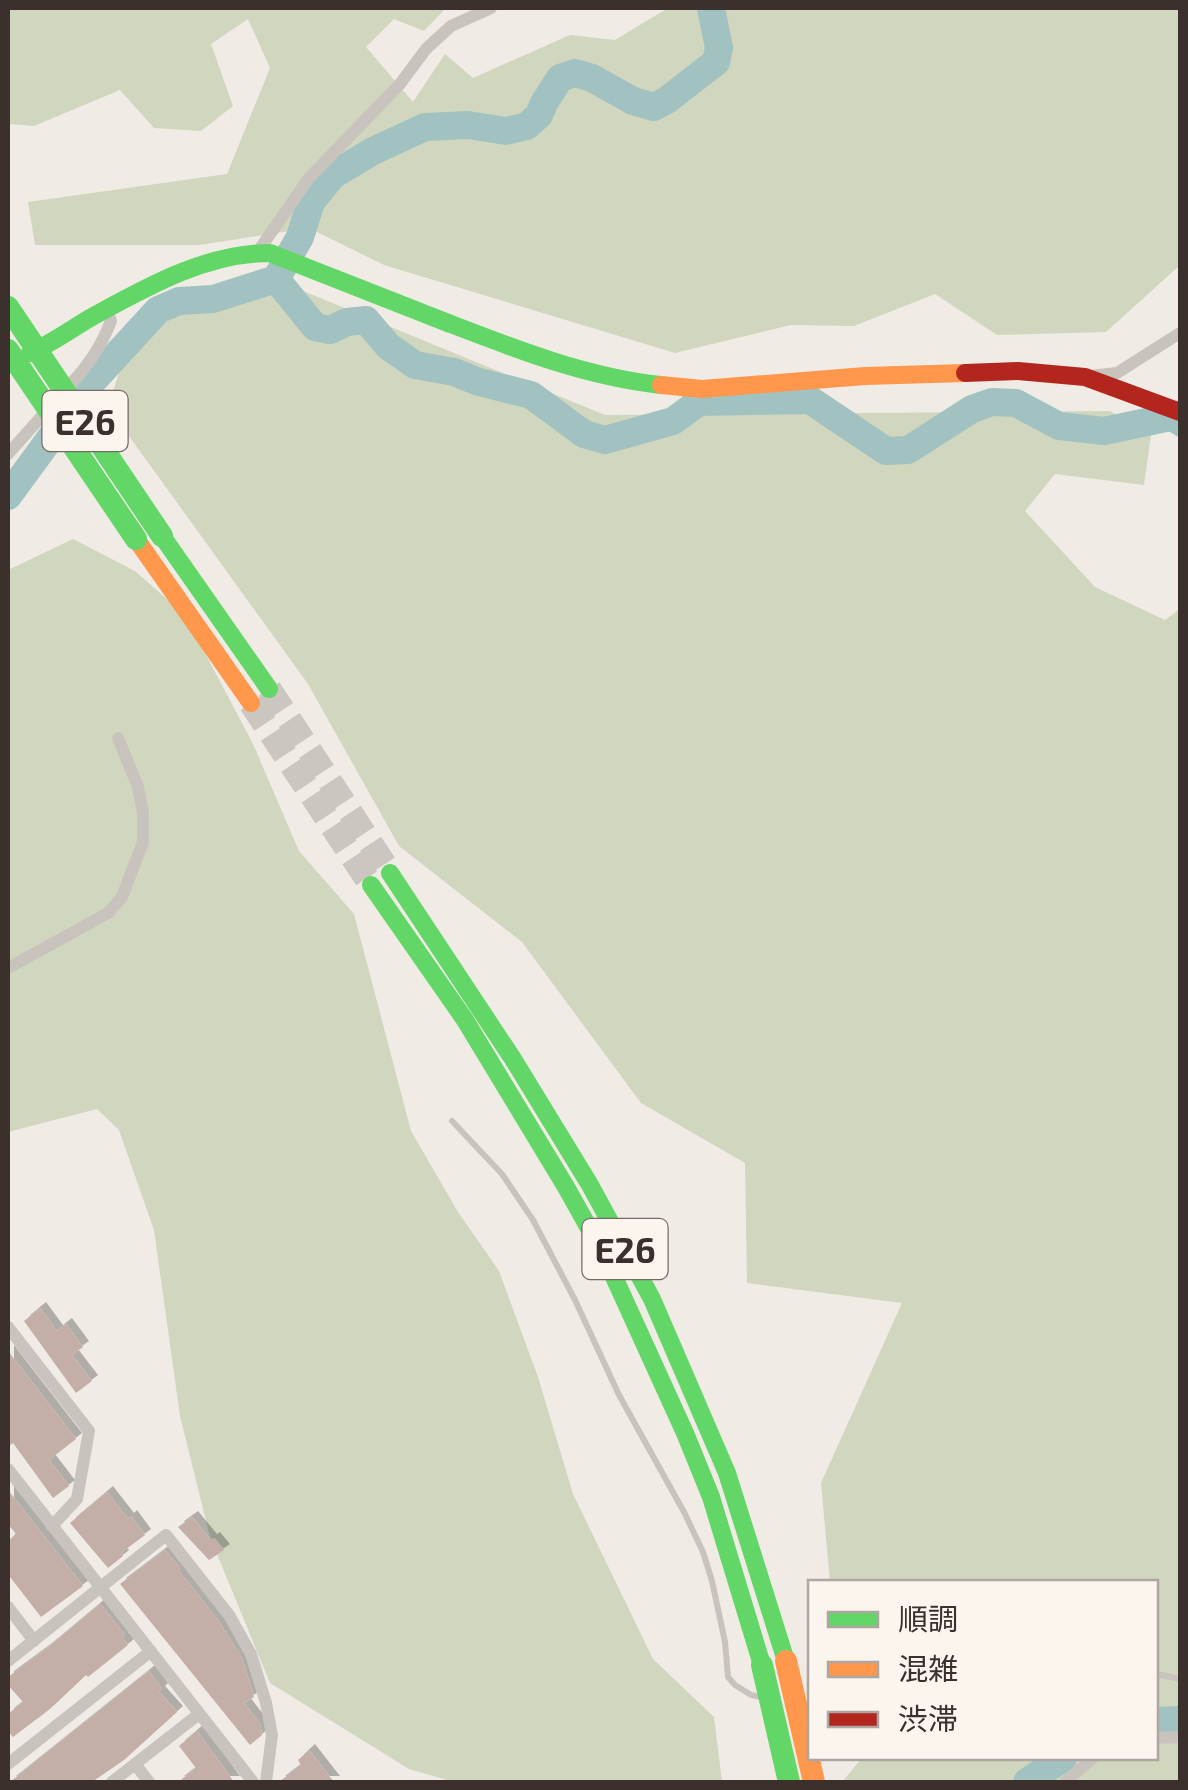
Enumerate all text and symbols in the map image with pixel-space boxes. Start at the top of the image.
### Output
road number: E26 [42,391,128,451]
road number: E26 [582,1219,668,1279]
legend [808,1580,1158,1760]
text: 順調 [898,1600,958,1636]
text: 混雑 [898,1650,958,1686]
text: 渋滞 [898,1700,958,1736]

